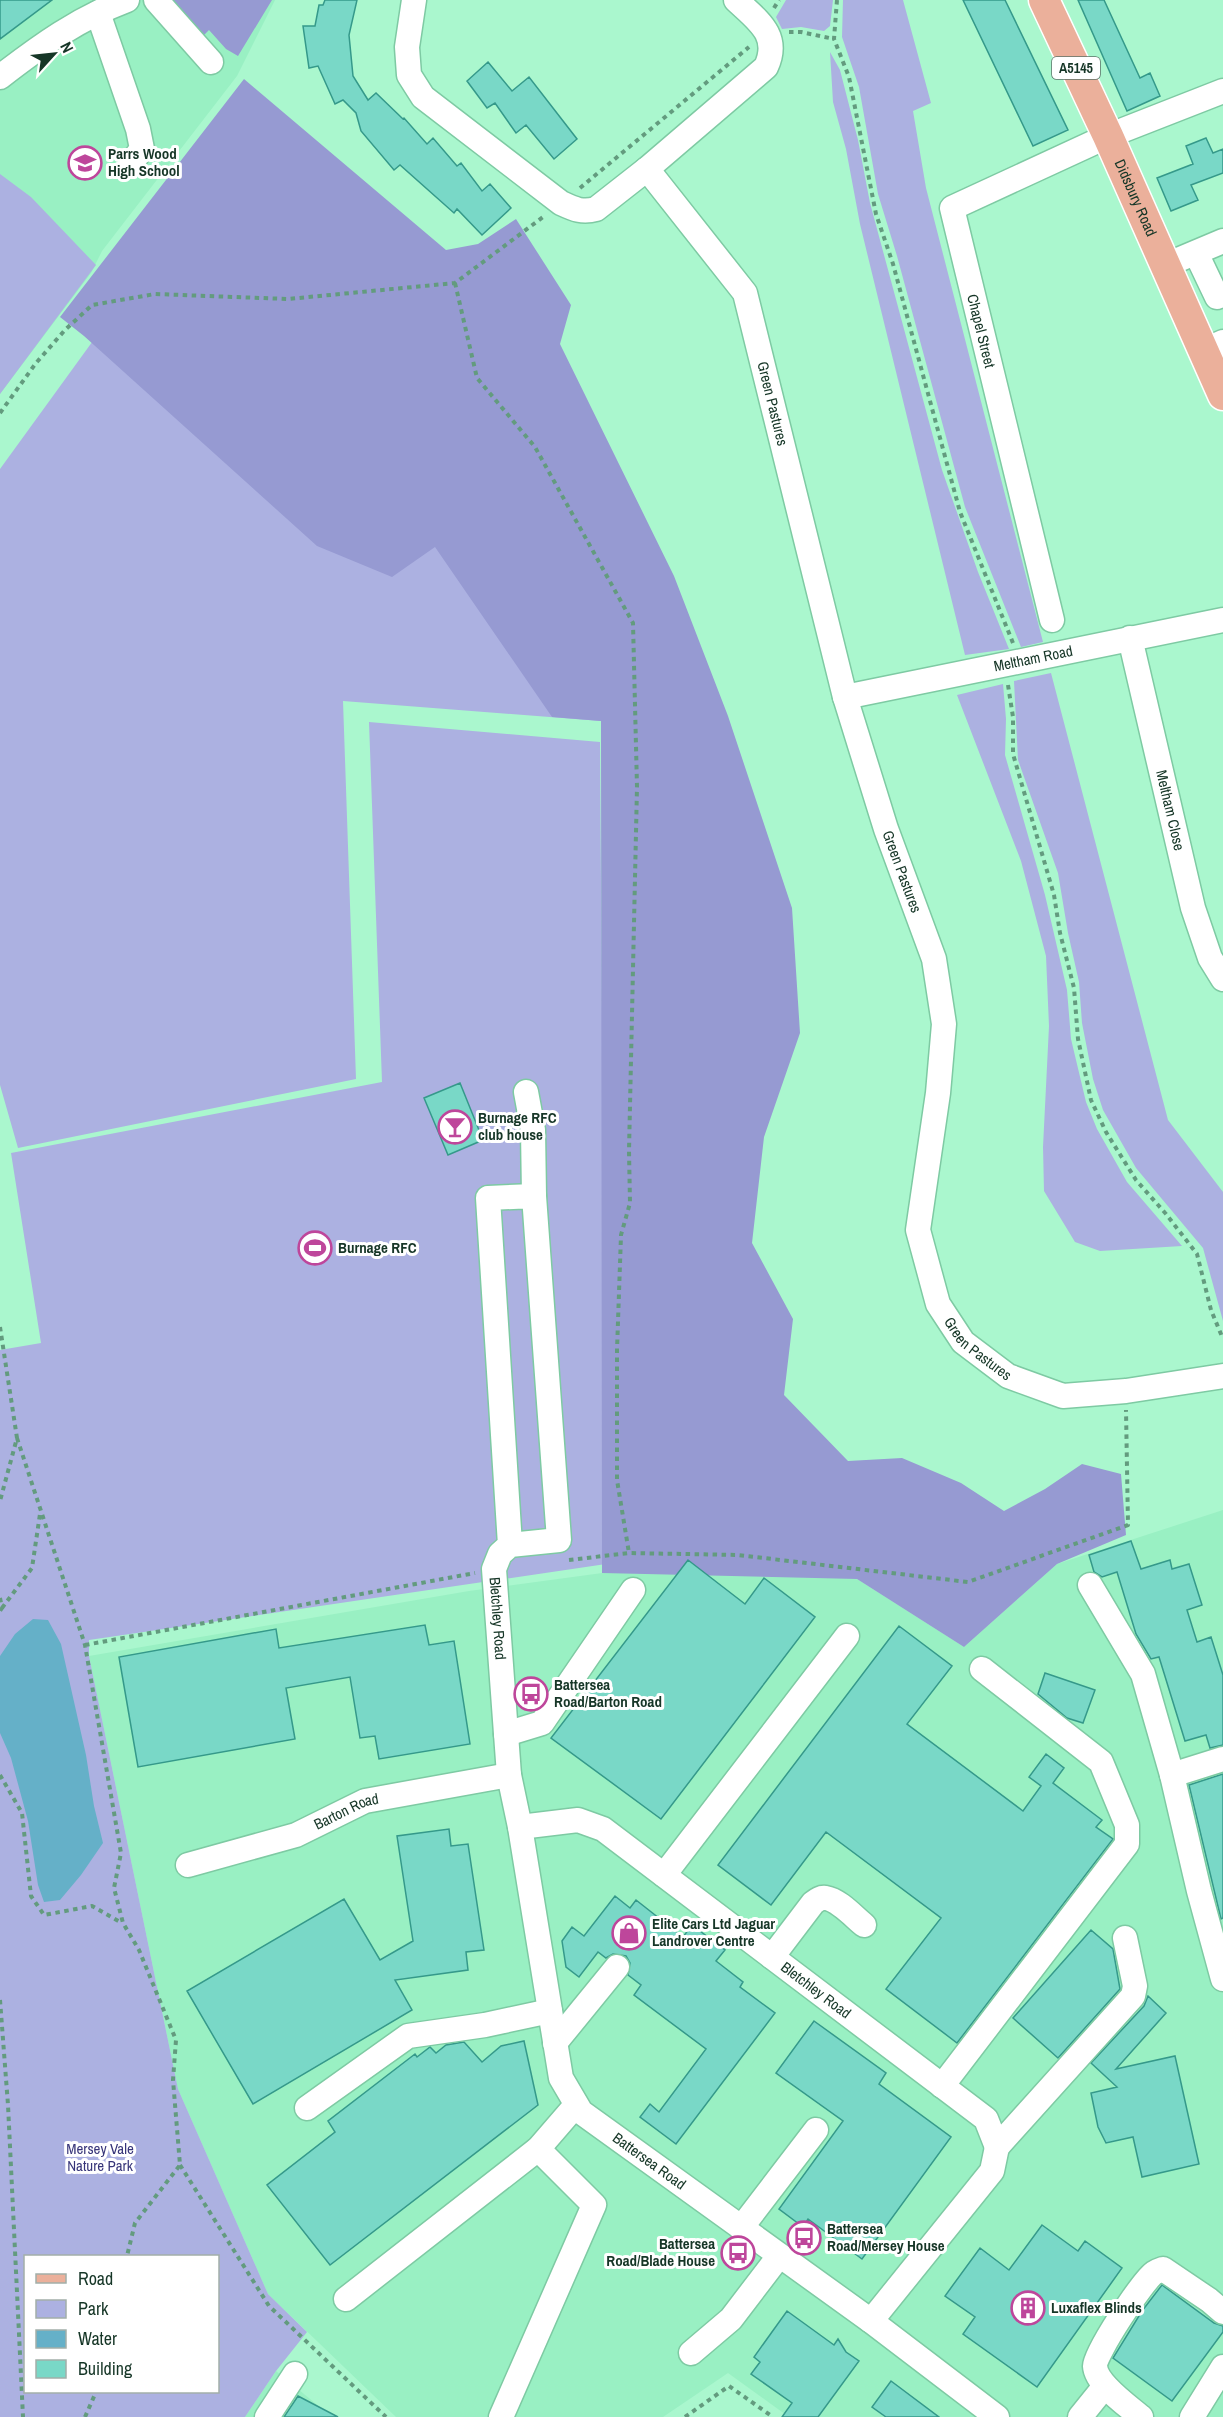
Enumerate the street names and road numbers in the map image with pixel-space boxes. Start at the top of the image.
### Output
road number: A5145 [1052,57,1100,79]
street label: Didsbury Road [1110,156,1162,239]
street label: Chapel Street [962,292,1001,370]
street label: Green Pastures [752,359,793,448]
street label: Meltham Road [992,640,1074,676]
street label: Meltham Close [1151,768,1190,853]
street label: Green Pastures [877,827,927,916]
street label: Green Pastures [939,1313,1016,1385]
street label: Bletchley Road [485,1576,512,1660]
street label: Barton Road [310,1788,380,1835]
street label: Bletchley Road [777,1956,856,2023]
street label: Battersea Road [609,2127,690,2194]

